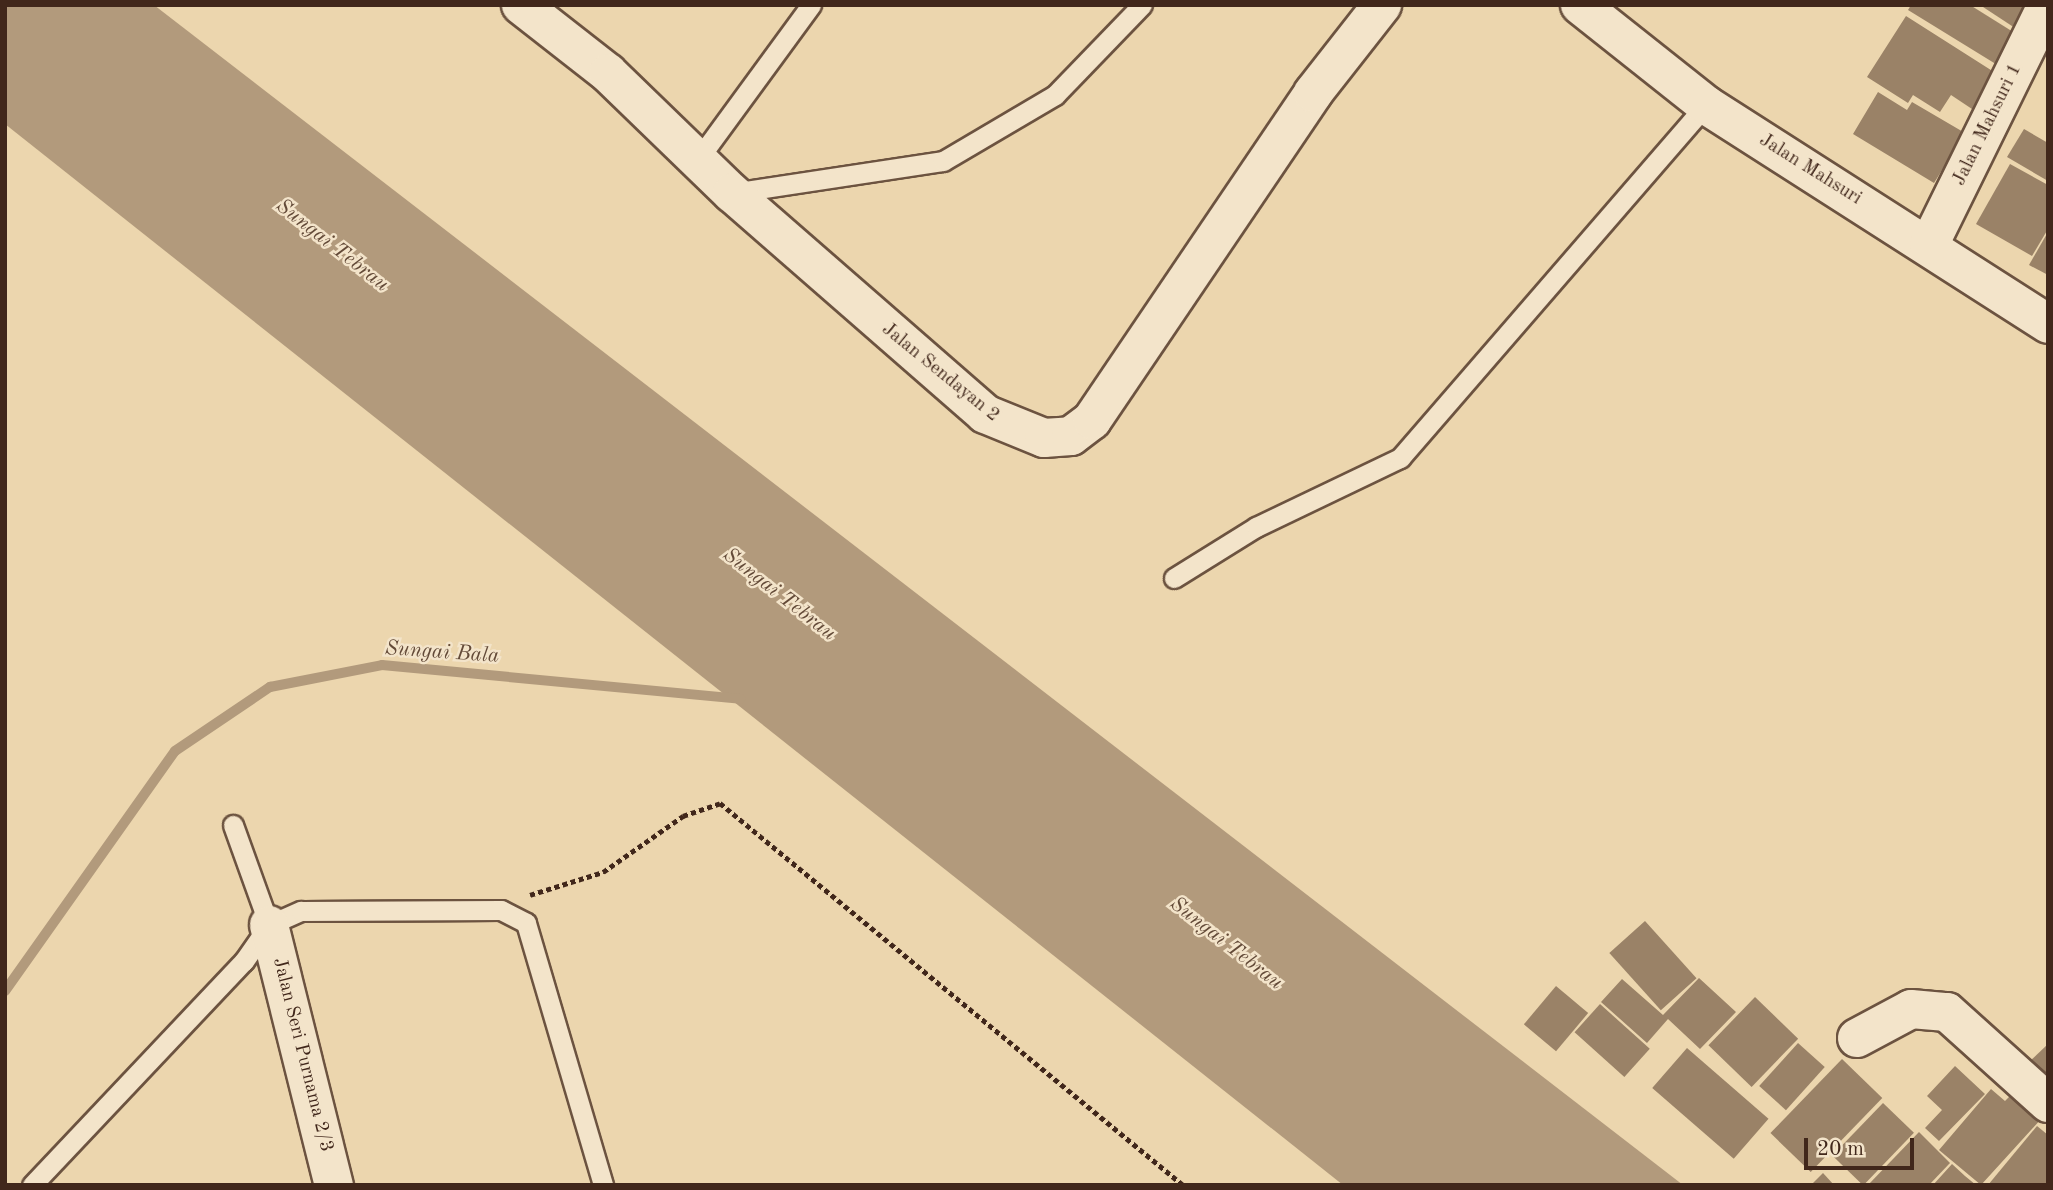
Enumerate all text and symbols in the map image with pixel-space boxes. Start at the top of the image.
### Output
street label: Jalan Mahsuri 1 [1949,60,2027,190]
street label: Jalan Mahsuri [1754,129,1866,211]
water label: Sungai Tebrau [270,194,394,298]
street label: Jalan Sendayan 2 [876,319,1004,427]
water label: Sungai Tebrau [717,543,841,647]
water label: Sungai Bala [384,636,500,670]
water label: Sungai Tebrau [1164,892,1288,996]
street label: Jalan Seri Purnama 2/3 [267,956,337,1154]
scale bar [1808,1124,1918,1168]
text: 20 m [1817,1139,1864,1160]

